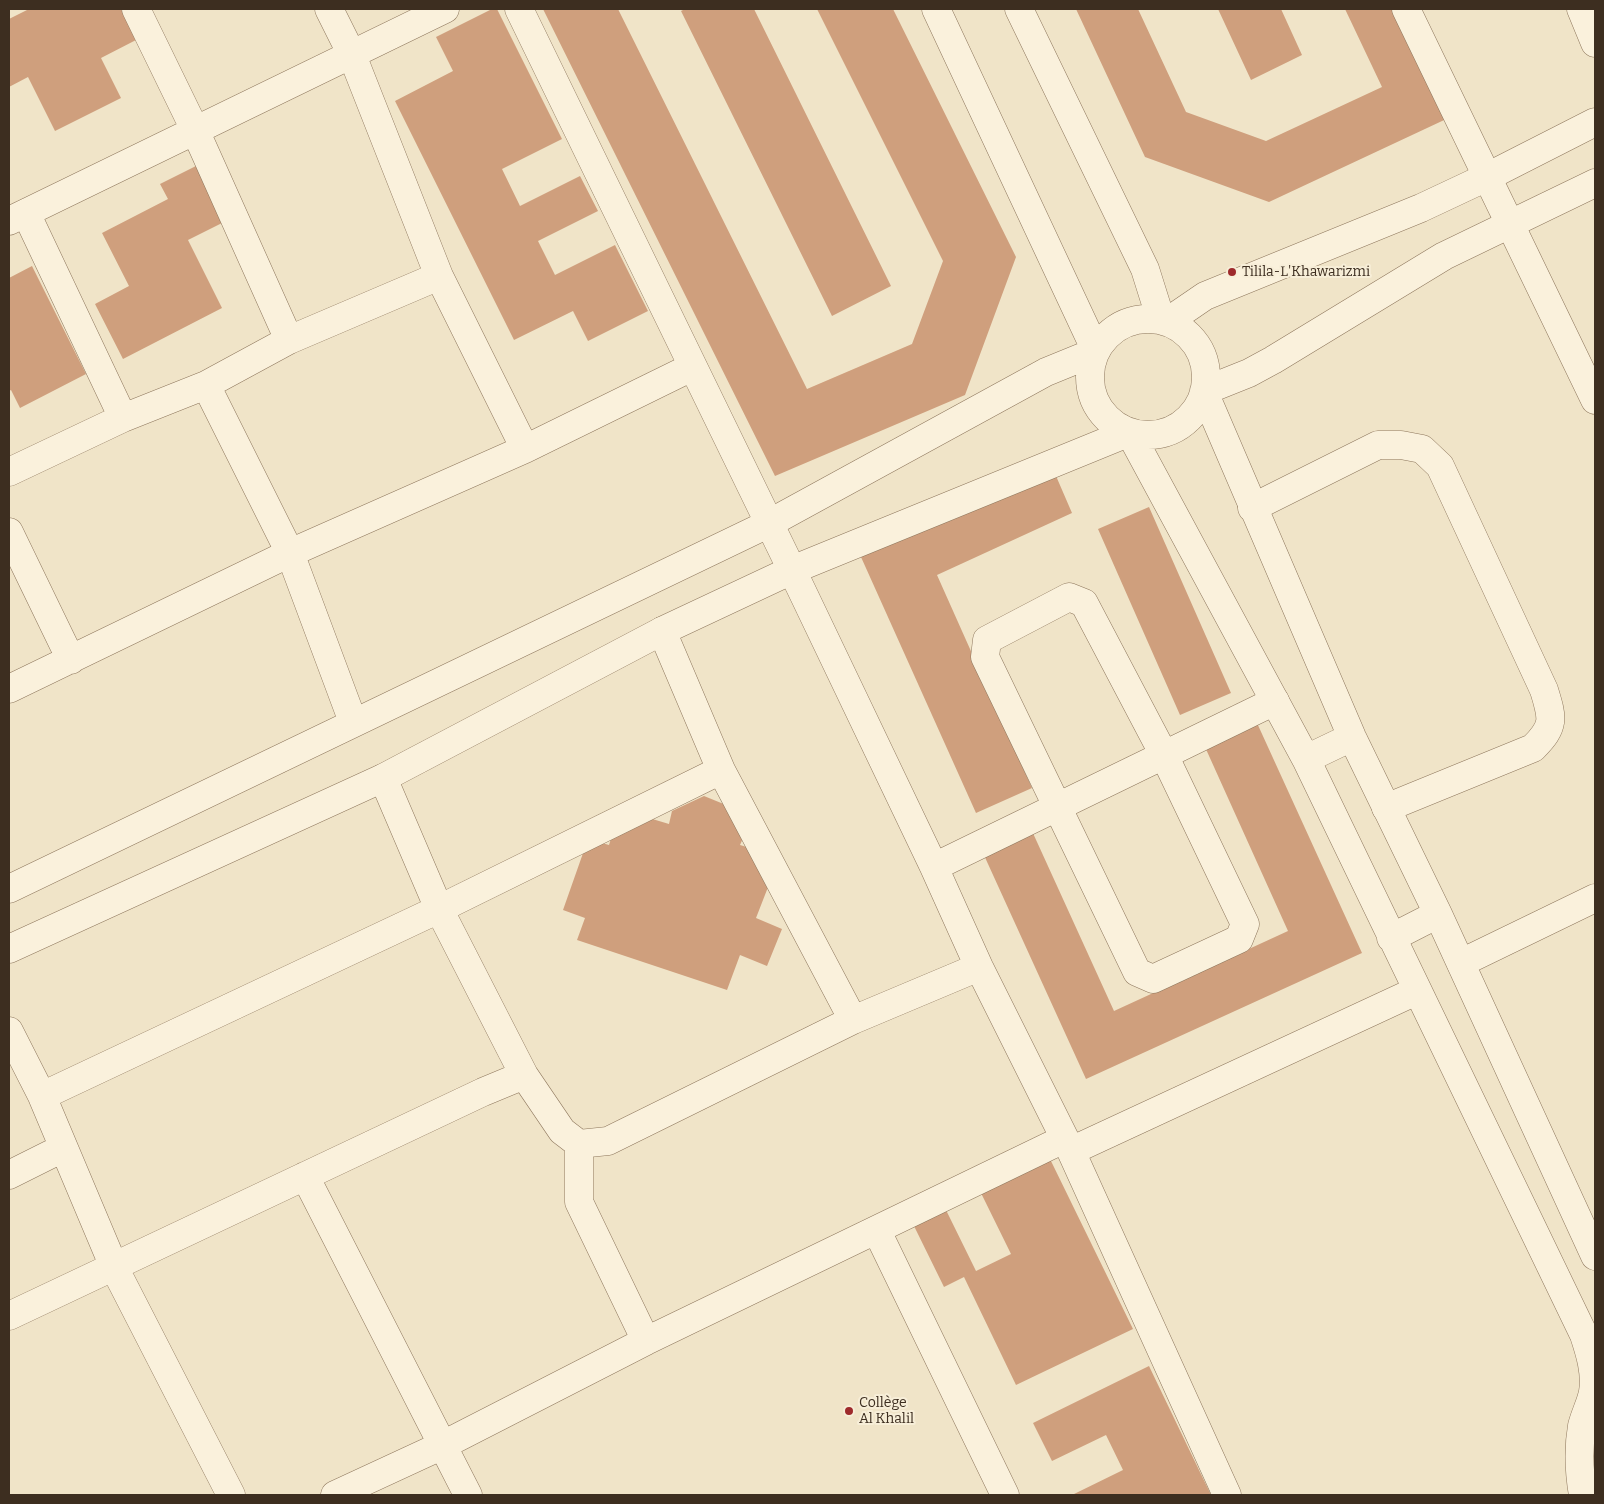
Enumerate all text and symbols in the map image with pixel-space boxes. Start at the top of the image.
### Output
place label: Tilila-L'Khawarizmi [1242,264,1370,280]
marker: Tilila-L'Khawarizmi [1226,266,1238,278]
place label: Collège Al Khalil [859,1395,914,1428]
marker: Collège Al Khalil [843,1405,855,1417]

